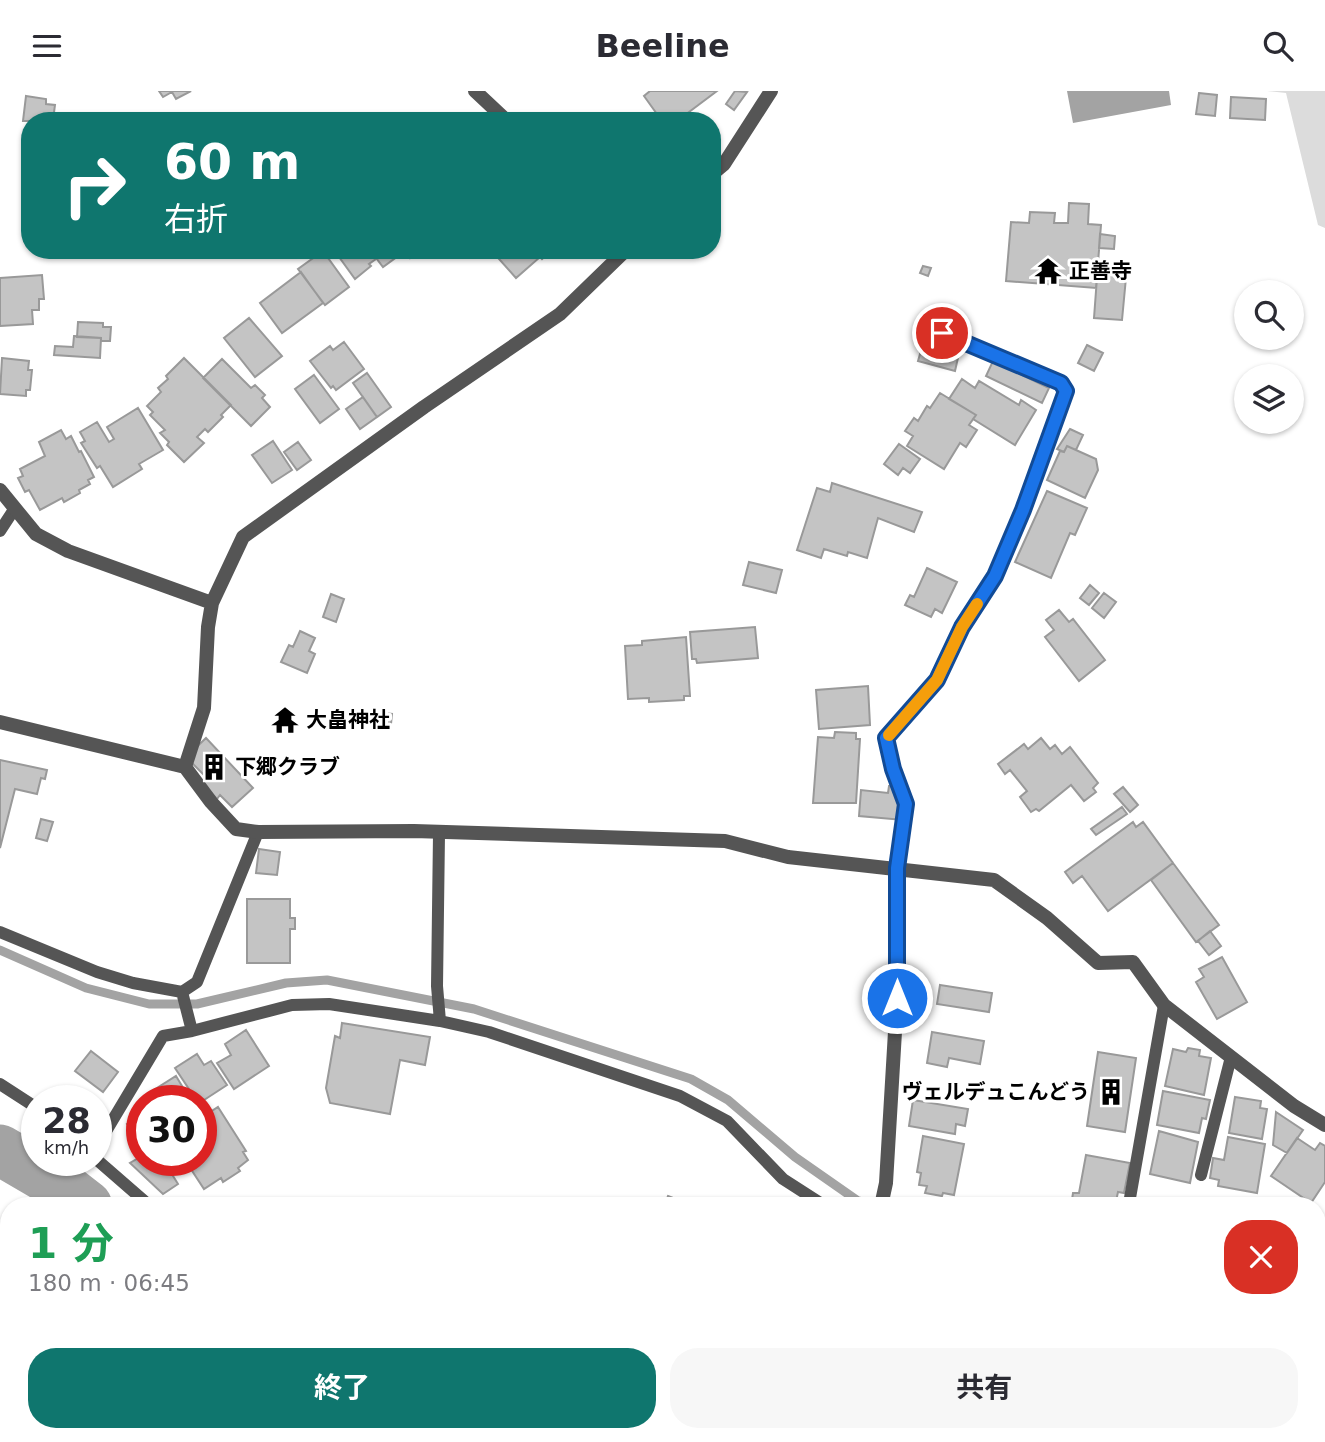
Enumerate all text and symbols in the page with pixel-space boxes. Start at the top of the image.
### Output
icon: menu [28,27,66,65]
text: Beeline [595,27,730,65]
icon: search [1259,27,1297,65]
text: 60 m [164,134,300,191]
icon: right [49,140,140,231]
text: 右折 [164,200,228,238]
temple icon: 正善寺 [1033,256,1063,286]
place label: 正善寺 [1069,259,1132,283]
map controls [1234,280,1304,434]
button: search [1234,280,1304,350]
pin [912,303,972,363]
icon: arrive [923,314,961,352]
button: layers [1234,364,1304,434]
temple icon: 大畠神社 [270,705,300,735]
place label: 大畠神社 [306,708,390,732]
building icon: 下郷クラブ [199,752,229,782]
place label: 下郷クラブ [235,755,340,779]
position arrow [860,961,934,1035]
building icon: ヴェルデュこんどう [1096,1077,1126,1107]
place label: ヴェルデュこんどう [902,1080,1090,1104]
speed limit sign: 30 [126,1085,217,1176]
text: 28 [42,1101,91,1141]
text: km/h [44,1137,89,1158]
text: 1 分 [28,1219,114,1268]
button: close [1224,1220,1298,1294]
text: 180 m · 06:45 [28,1270,190,1296]
button: 終了 [28,1348,656,1428]
button: 共有 [670,1348,1298,1428]

